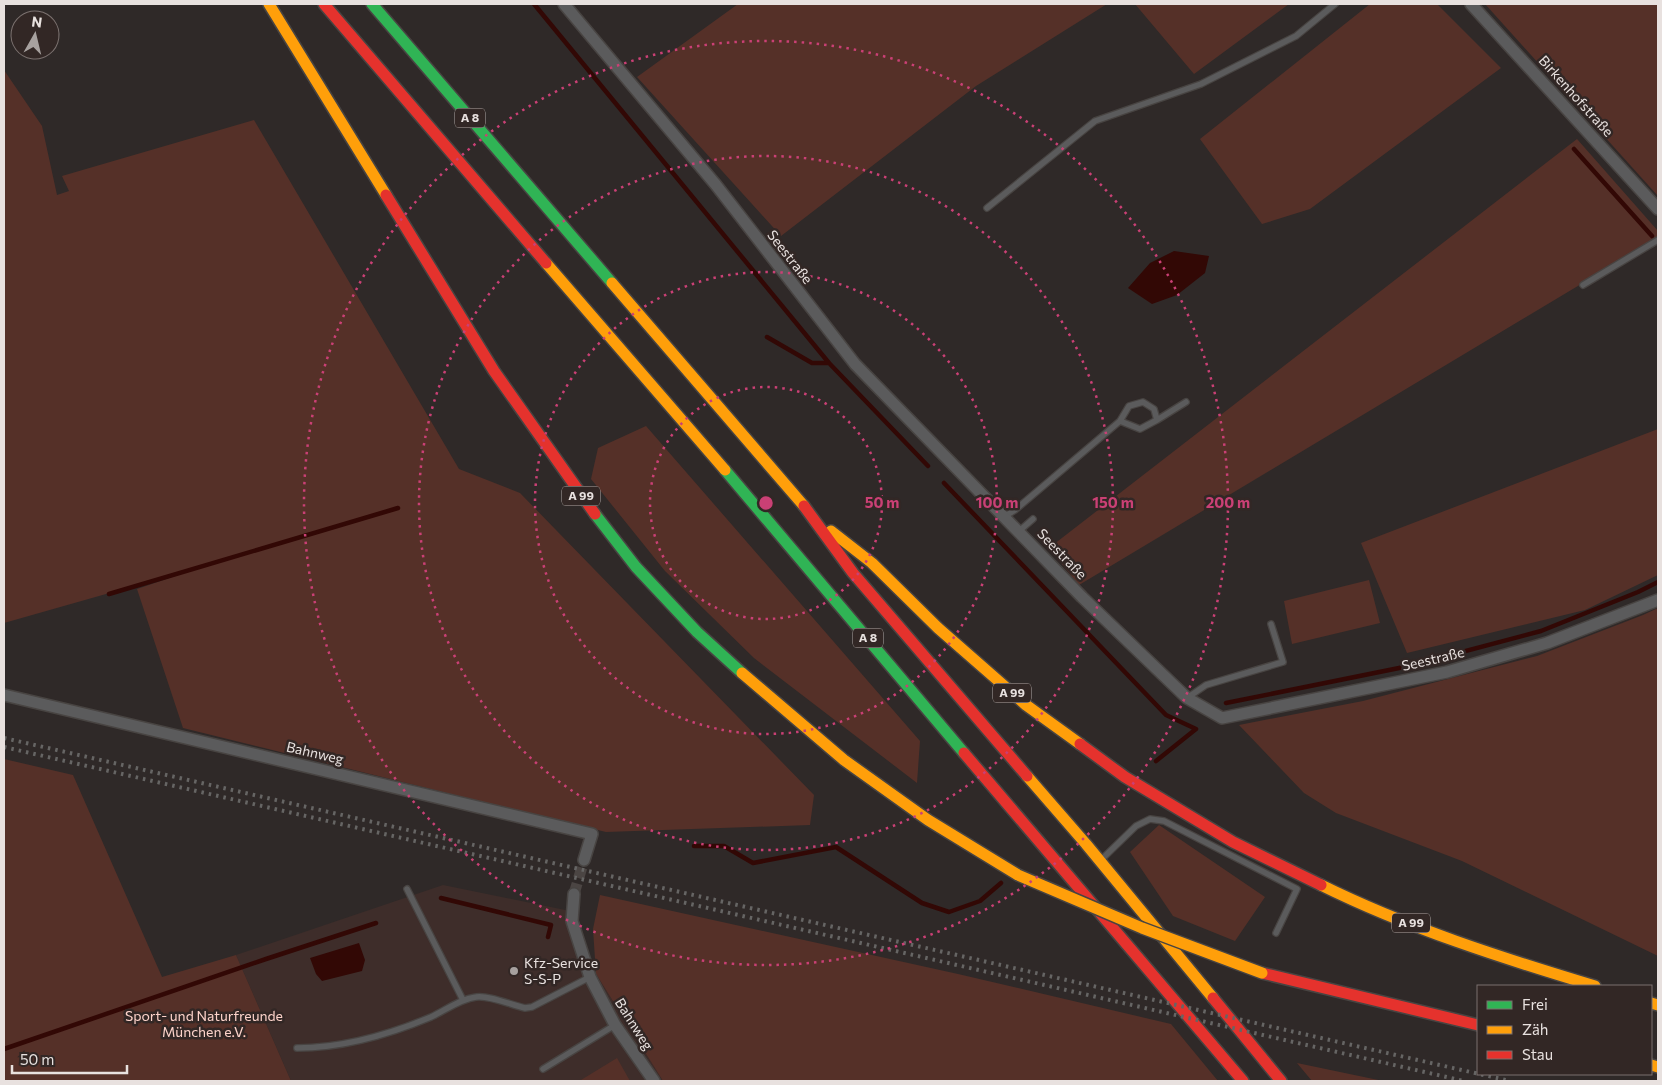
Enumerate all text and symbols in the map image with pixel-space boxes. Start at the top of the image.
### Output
north arrow [10,10,60,60]
text: N [30,12,43,31]
street label: Birkenhofstraße [1536,52,1617,140]
road number: A 8 [455,109,485,128]
street label: Seestraße [764,226,817,287]
road number: A 99 [562,486,600,506]
text: 50 m [865,493,899,511]
text: 100 m [976,493,1018,511]
text: 150 m [1092,493,1134,511]
text: 200 m [1206,493,1250,511]
centre of rings [757,494,775,512]
street label: Seestraße [1034,525,1091,582]
road number: A 8 [853,628,883,648]
street label: Seestraße [1400,643,1466,674]
road number: A 99 [993,684,1031,702]
street label: Bahnweg [285,738,346,767]
road number: A 99 [1392,914,1430,932]
place label: Kfz-Service S-S-P [524,954,598,987]
marker: Kfz-Service S-S-P [508,965,520,977]
legend [1477,985,1652,1075]
street label: Bahnweg [612,995,657,1053]
text: Frei [1522,995,1548,1013]
park label: Sport- und Naturfreunde München e.V. [125,1007,283,1040]
text: Zäh [1522,1020,1548,1038]
scale bar [12,1042,128,1074]
text: Stau [1522,1045,1553,1063]
text: 50 m [20,1050,54,1068]

